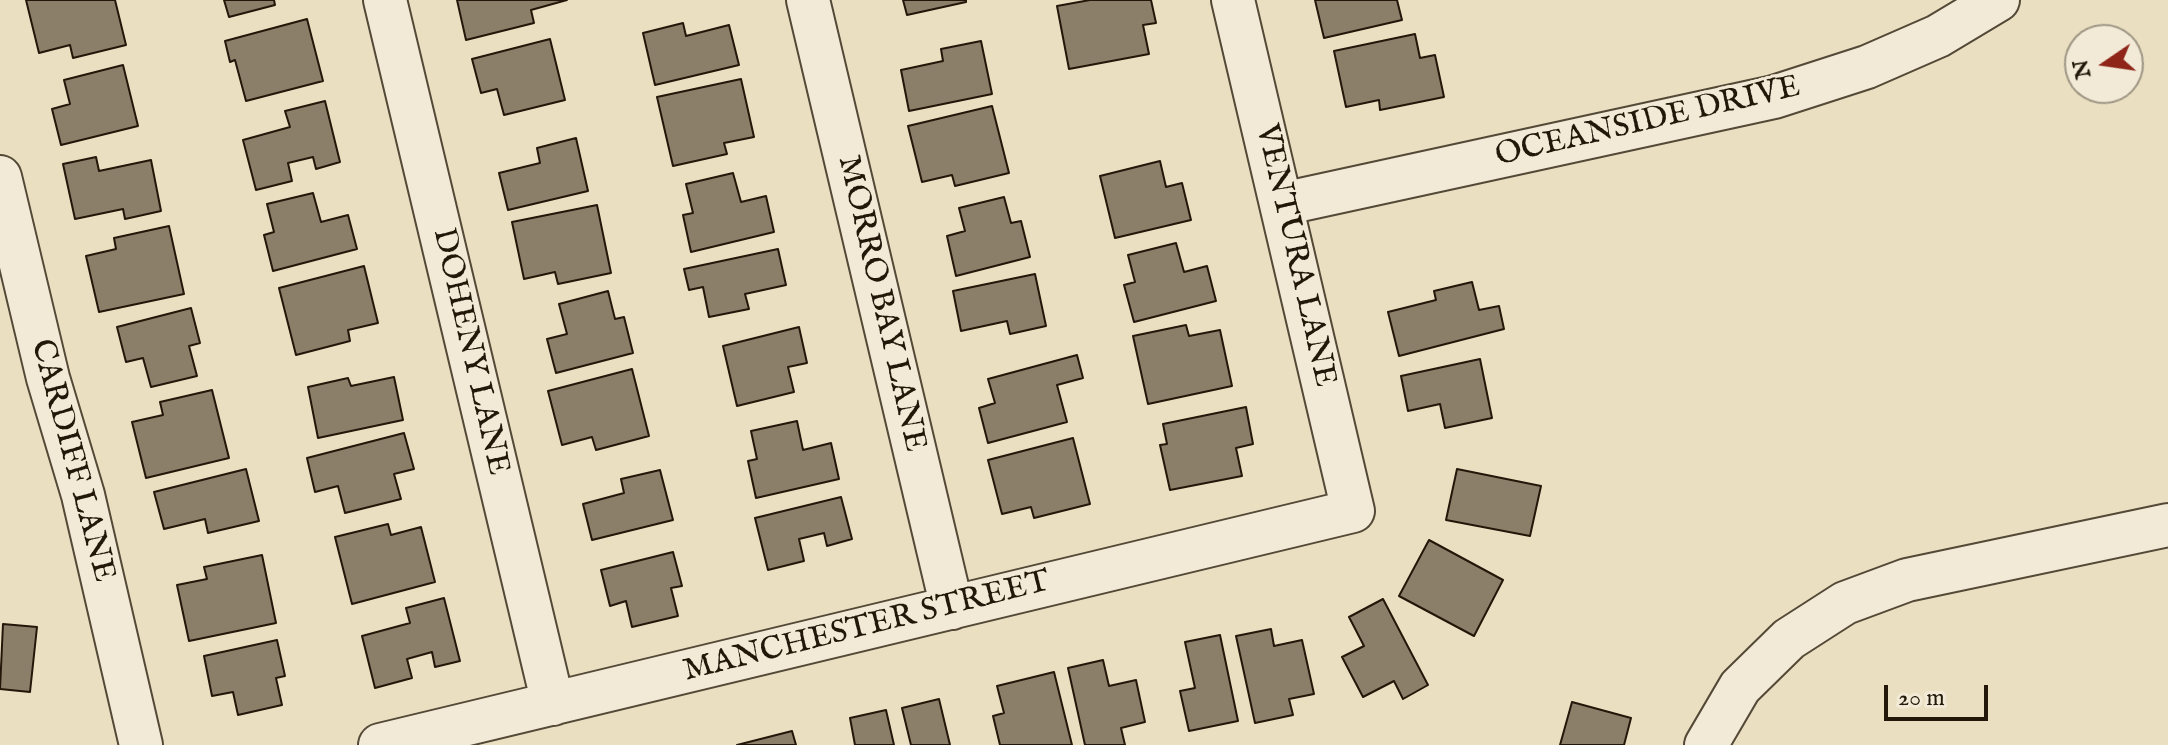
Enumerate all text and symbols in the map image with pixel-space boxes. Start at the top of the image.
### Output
north arrow [2064,24,2144,104]
text: N [2067,57,2098,81]
street label: OCEANSIDE DRIVE [1492,69,1804,177]
street label: VENTURA LANE [1245,121,1343,391]
street label: MORRO BAY LANE [827,152,933,456]
street label: DOHENY LANE [422,225,516,479]
street label: CARDIFF LANE [20,336,122,586]
street label: MANCHESTER STREET [680,564,1054,692]
scale bar [1888,669,1992,719]
text: 20 m [1898,683,1945,714]

